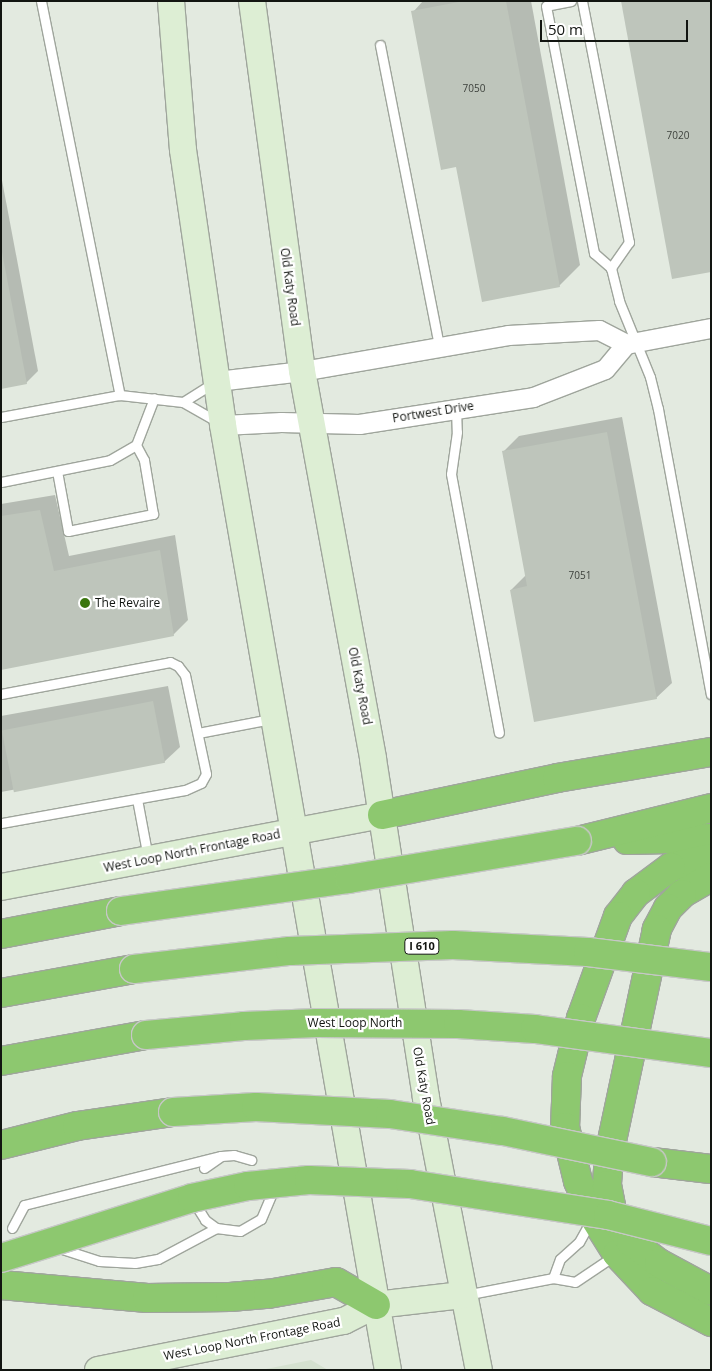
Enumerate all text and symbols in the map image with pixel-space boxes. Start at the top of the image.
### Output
scale bar [542,10,690,42]
text: 50 m [548,19,583,39]
house number: 7050 [463,83,485,95]
house number: 7020 [667,130,689,142]
street label: Old Katy Road [277,247,303,327]
street label: Portwest Drive [391,398,475,426]
house number: 7051 [569,570,591,582]
place label: The Revaire [95,596,160,610]
marker: The Revaire [79,597,91,609]
street label: Old Katy Road [345,646,375,726]
street label: West Loop North Frontage Road [102,827,282,875]
road number: I 610 [403,938,441,954]
street label: West Loop North [308,1016,402,1030]
street label: Old Katy Road [410,1046,438,1126]
street label: West Loop North Frontage Road [162,1315,342,1363]

